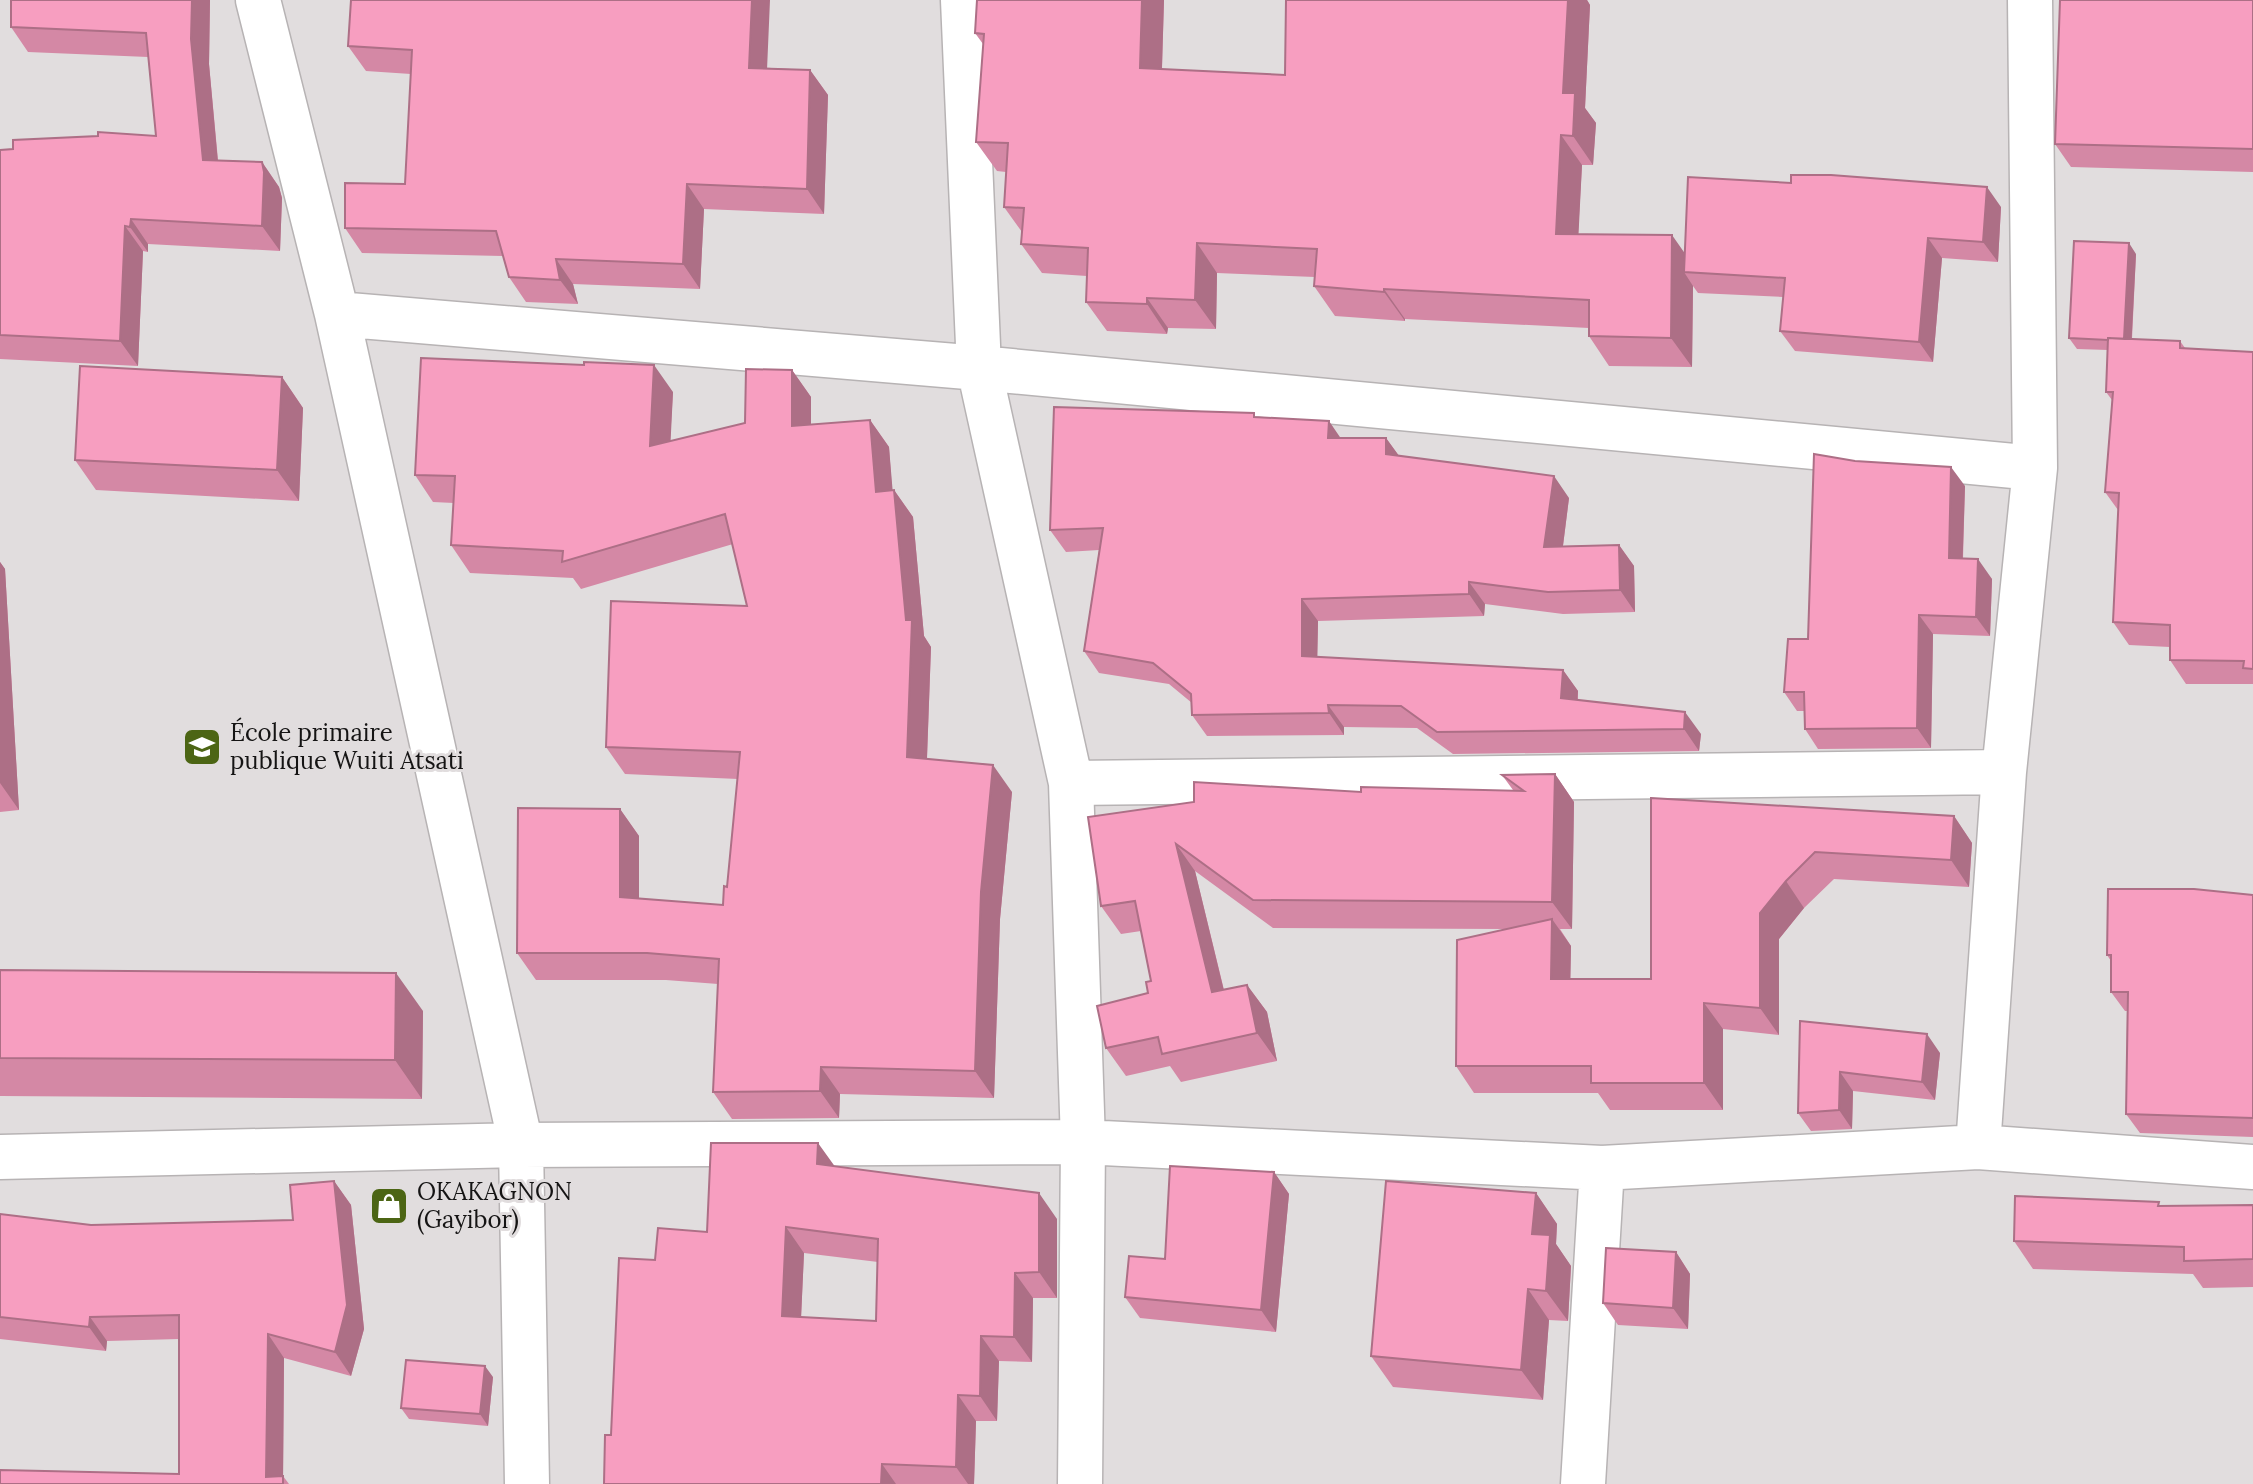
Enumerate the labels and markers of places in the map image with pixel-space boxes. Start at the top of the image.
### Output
place label: École primaire publique Wuiti Atsati [230,717,464,776]
school or university icon: École primaire publique Wuiti Atsati [181,726,223,768]
place label: OKAKAGNON (Gayibor) [417,1176,572,1235]
shop icon: OKAKAGNON (Gayibor) [368,1185,410,1227]

